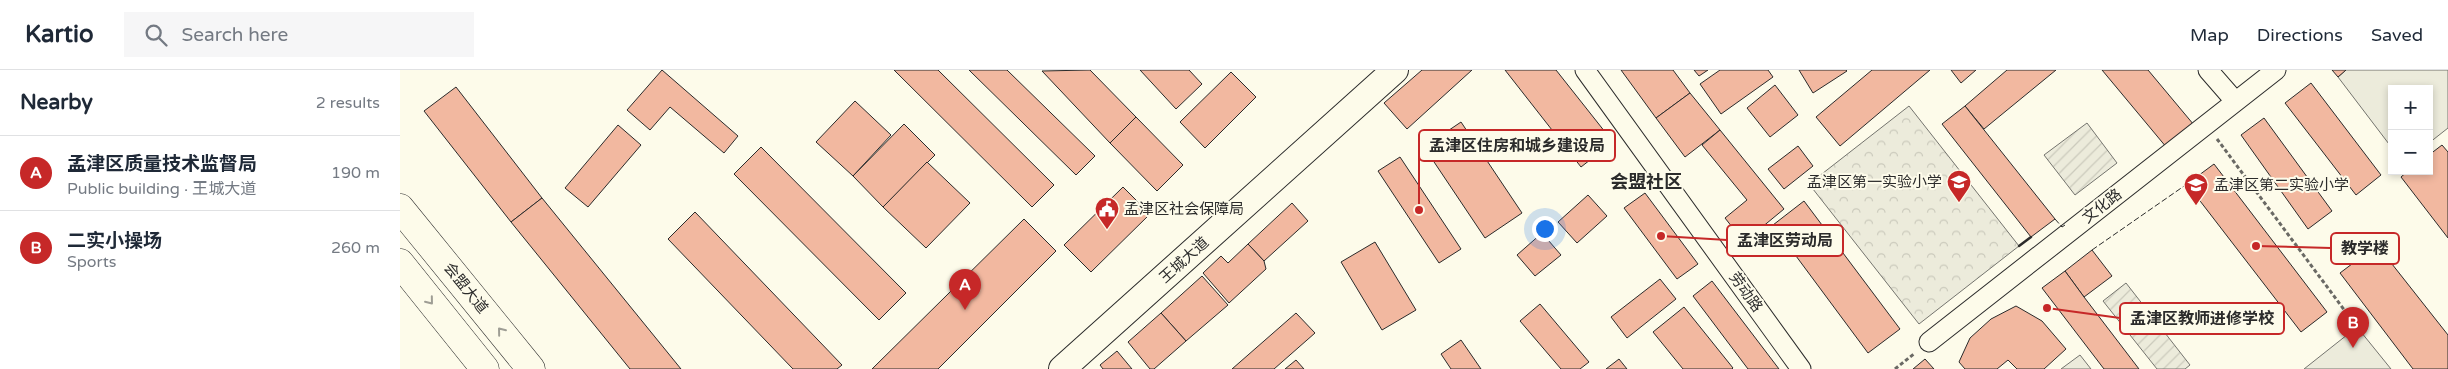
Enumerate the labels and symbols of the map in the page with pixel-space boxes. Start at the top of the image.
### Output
callout: 孟津区住房和城乡建设局 [1419,130,1615,161]
text: 孟津区住房和城乡建设局 [1429,136,1605,156]
school or university icon: 孟津区第一实验小学 [1946,169,1972,203]
district label: 会盟社区 [1610,171,1682,193]
school or university icon: 孟津区第二实验小学 [2183,172,2209,206]
place label: 孟津区第一实验小学 [1807,173,1942,191]
place label: 孟津区第二实验小学 [2214,176,2349,194]
street label: 文化路 [2079,185,2125,227]
public building icon: 孟津区社会保障局 [1094,196,1120,230]
place label: 孟津区社会保障局 [1124,200,1244,218]
your location [1532,216,1558,242]
callout: 孟津区劳动局 [1727,225,1843,256]
text: 孟津区劳动局 [1737,231,1833,251]
street label: 王城大道 [1156,233,1212,287]
callout: 教学楼 [2331,233,2399,264]
text: 教学楼 [2341,239,2389,259]
street label: 会盟大道 [440,259,492,317]
pin: A [949,269,981,310]
street label: 劳动路 [1725,269,1767,315]
one-way arrow [425,295,433,304]
callout: 孟津区教师进修学校 [2120,303,2284,334]
pin: B [2337,307,2369,348]
text: 孟津区教师进修学校 [2130,309,2275,329]
one-way arrow [498,328,506,337]

